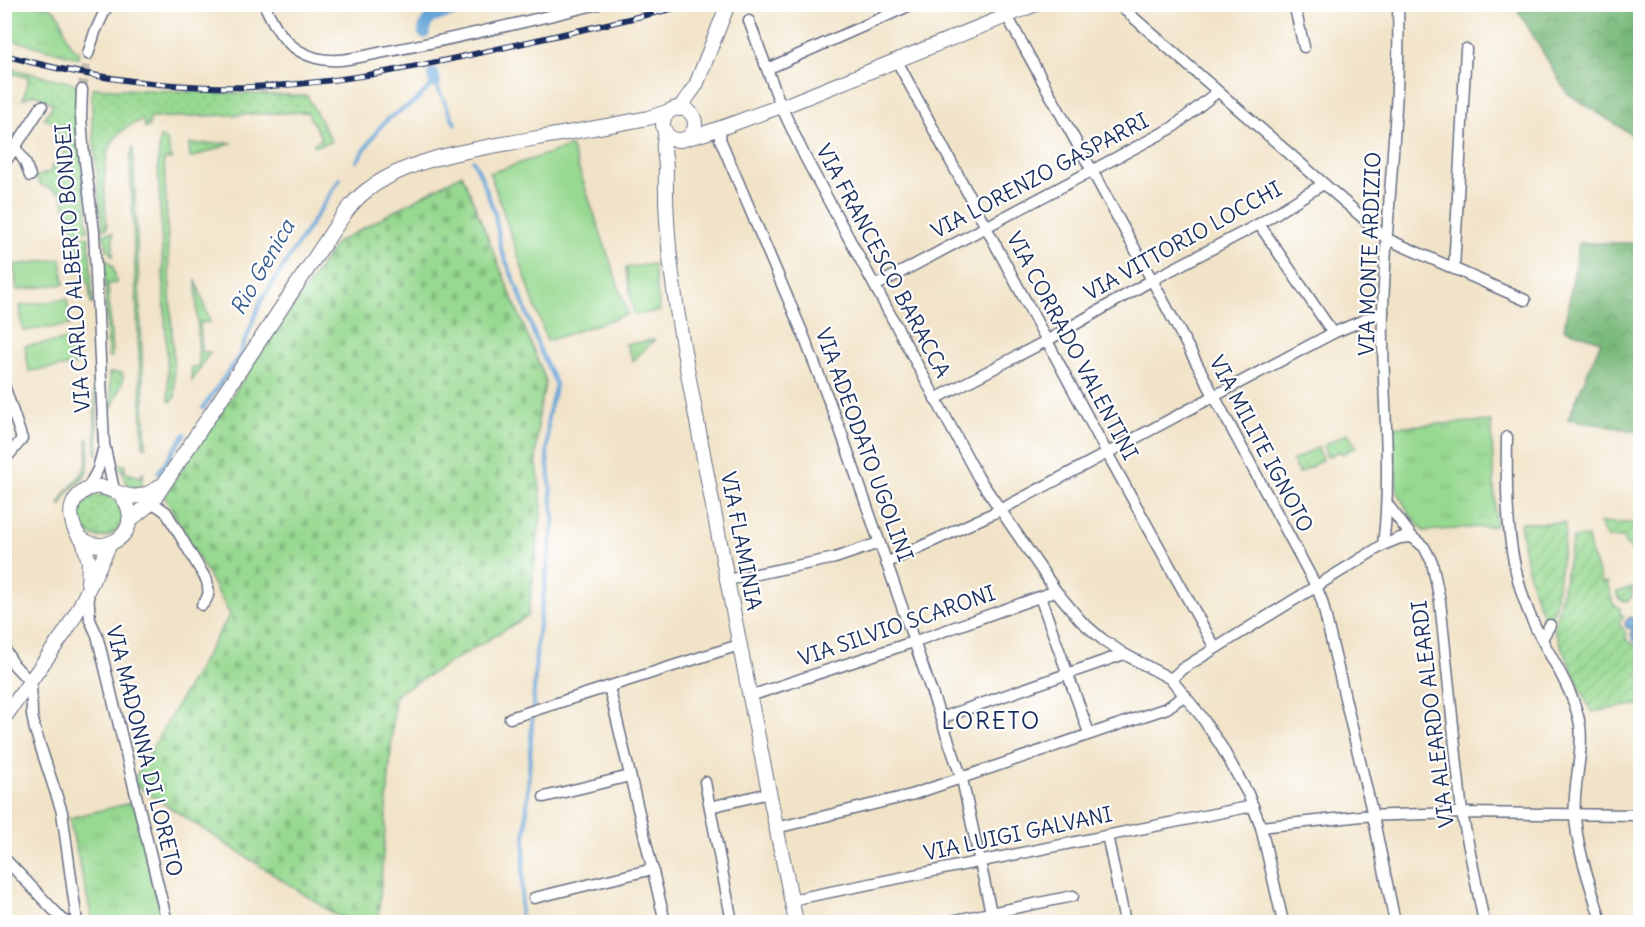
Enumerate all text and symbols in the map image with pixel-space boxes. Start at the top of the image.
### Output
street label: VIA LORENZO GASPARRI [926,107,1153,244]
street label: VIA CARLO ALBERTO BONDEI [49,123,96,413]
street label: VIA FRANCESCO BARACCA [810,139,957,382]
street label: VIA MONTE ARDIZIO [1352,151,1387,357]
street label: VIA VITTORIO LOCCHI [1079,175,1286,306]
water label: Rio Genica [223,213,301,320]
street label: VIA CORRADO VALENTINI [1001,227,1144,465]
street label: VIA ADEODATO UGOLINI [810,324,919,565]
street label: VIA MILITE IGNOTO [1203,351,1320,537]
street label: VIA FLAMINIA [715,469,768,613]
street label: VIA SILVIO SCARONI [795,579,999,672]
street label: VIA ALEARDO ALEARDI [1405,599,1460,829]
street label: VIA MADONNA DI LORETO [100,623,189,879]
district label: LORETO [941,705,1041,735]
street label: VIA LUIGI GALVANI [921,800,1115,867]

